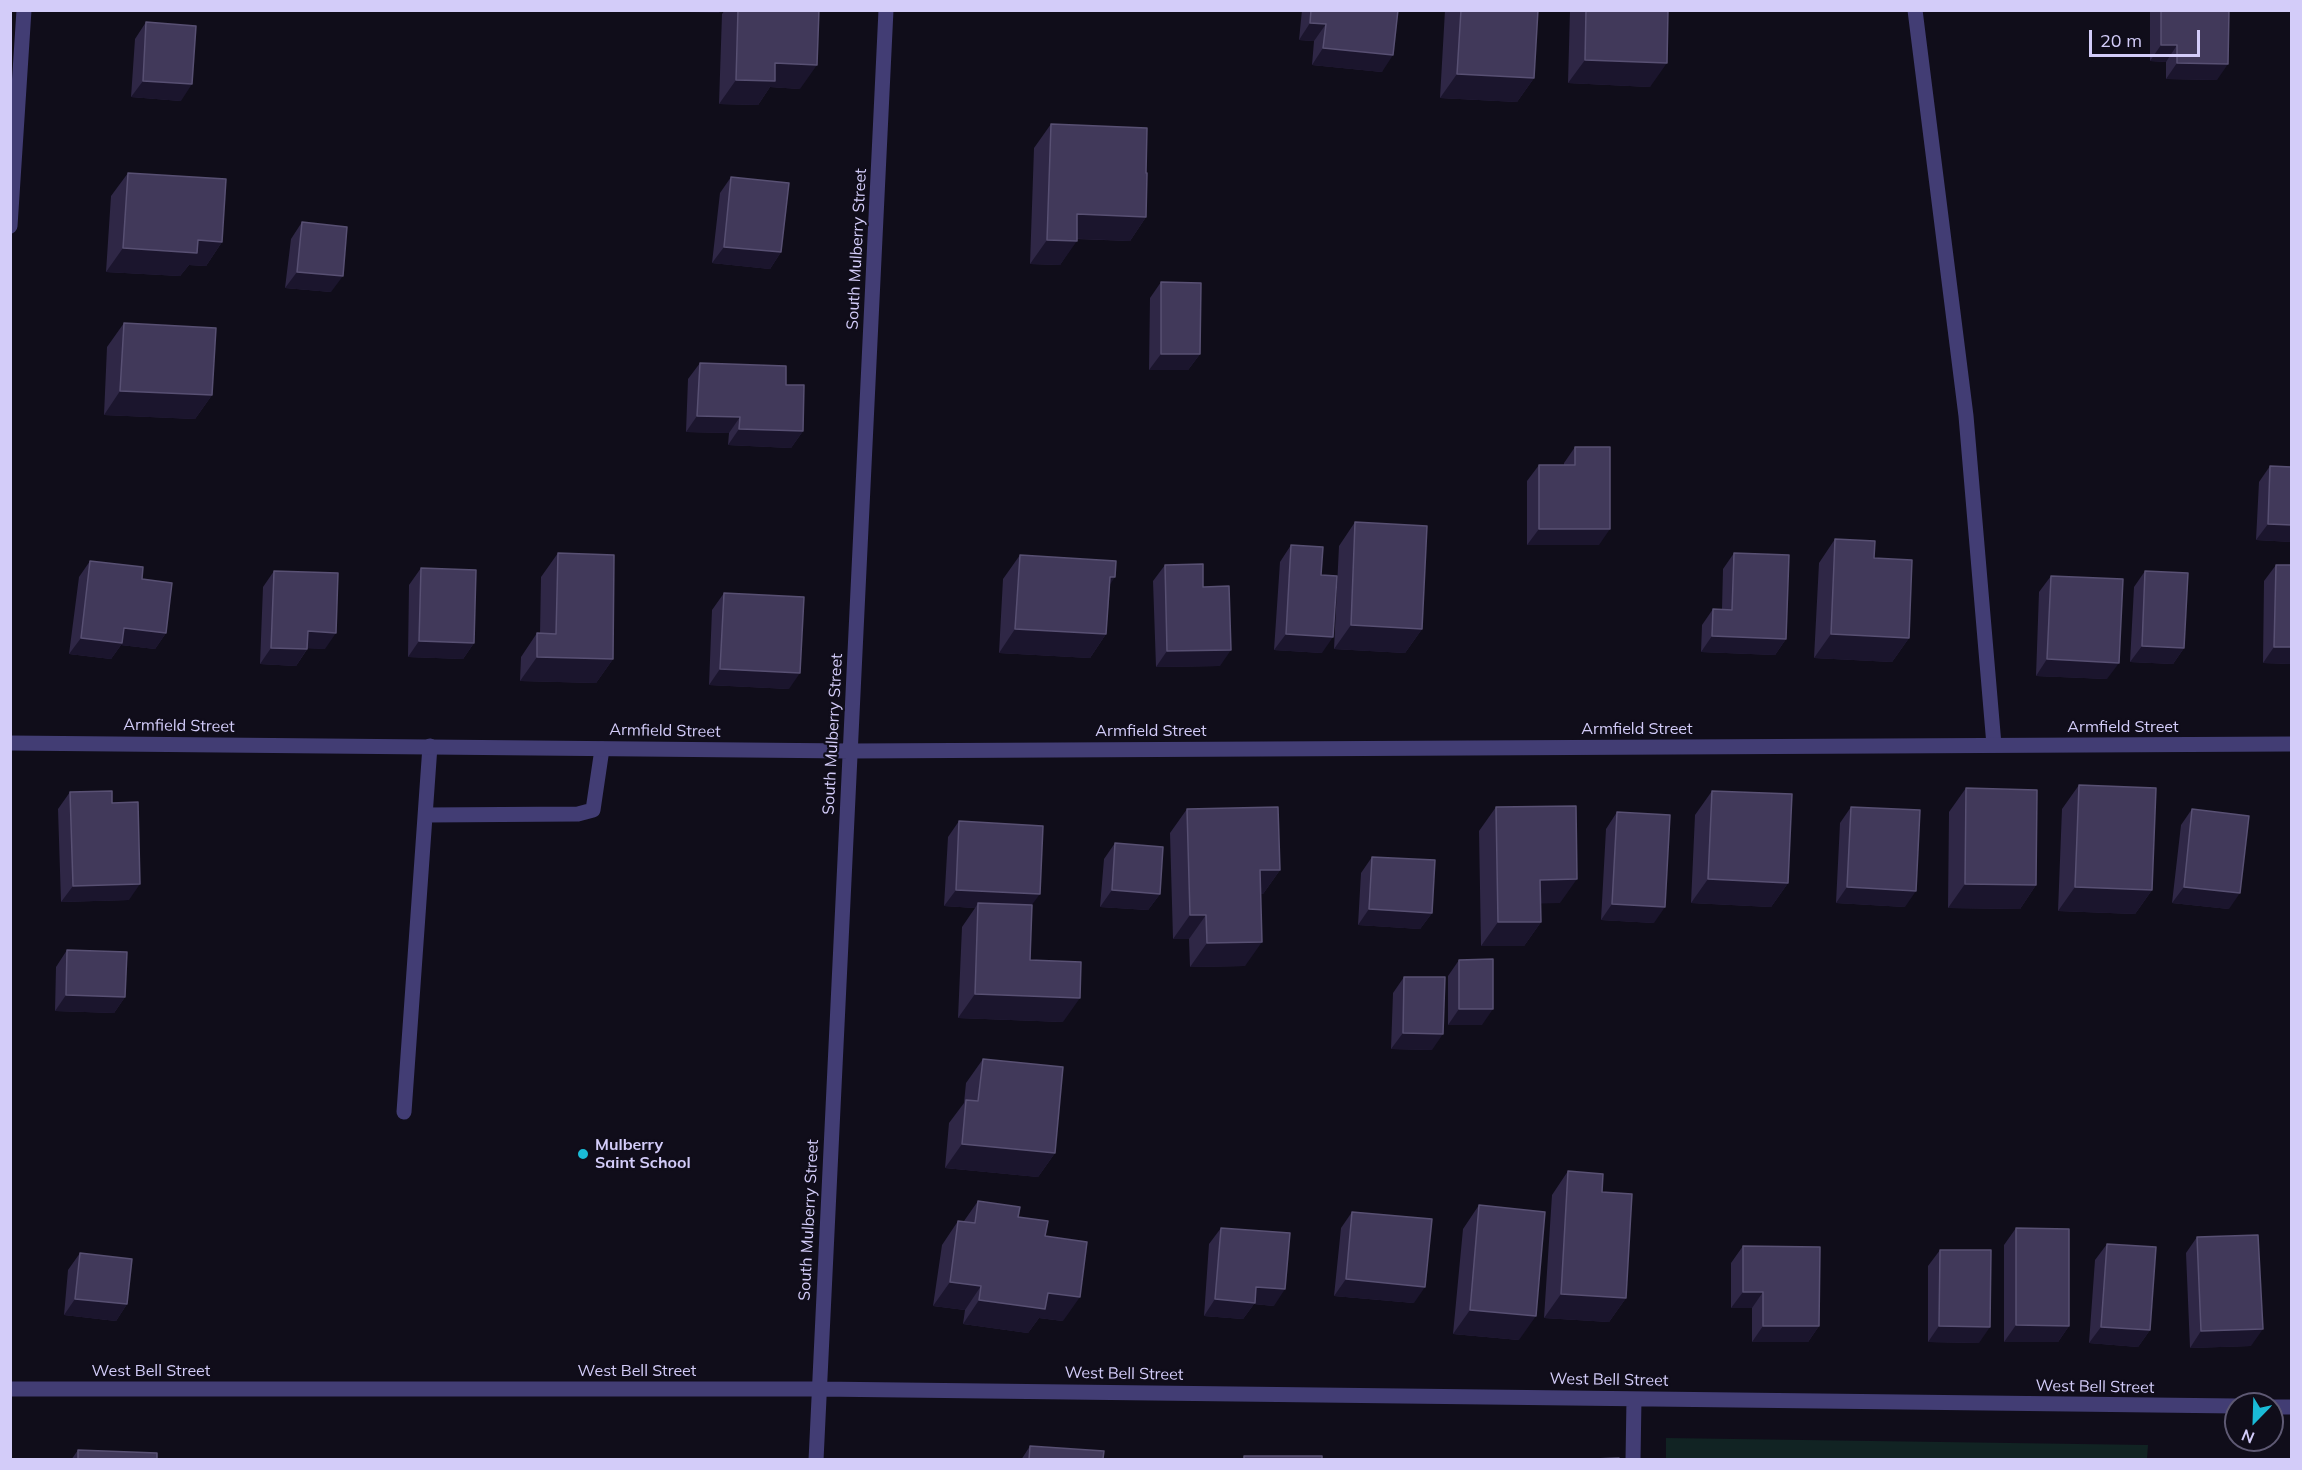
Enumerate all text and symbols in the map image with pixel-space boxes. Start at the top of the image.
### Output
scale bar [2092,18,2203,56]
text: 20 m [2100,29,2142,52]
street label: South Mulberry Street [843,168,871,330]
street label: South Mulberry Street [819,653,847,815]
street label: Armfield Street [123,715,235,737]
street label: Armfield Street [2067,717,2179,737]
street label: Armfield Street [1581,719,1693,739]
street label: Armfield Street [609,720,721,742]
street label: Armfield Street [1095,721,1207,741]
place label: Mulberry Saint School [595,1135,691,1173]
street label: South Mulberry Street [795,1139,823,1301]
marker: Mulberry Saint School [576,1147,590,1161]
street label: West Bell Street [92,1361,210,1381]
street label: West Bell Street [578,1361,696,1381]
street label: West Bell Street [1064,1363,1184,1385]
street label: West Bell Street [1549,1369,1669,1391]
street label: West Bell Street [2035,1376,2155,1398]
north arrow [2224,1392,2284,1452]
text: N [2238,1425,2257,1448]

